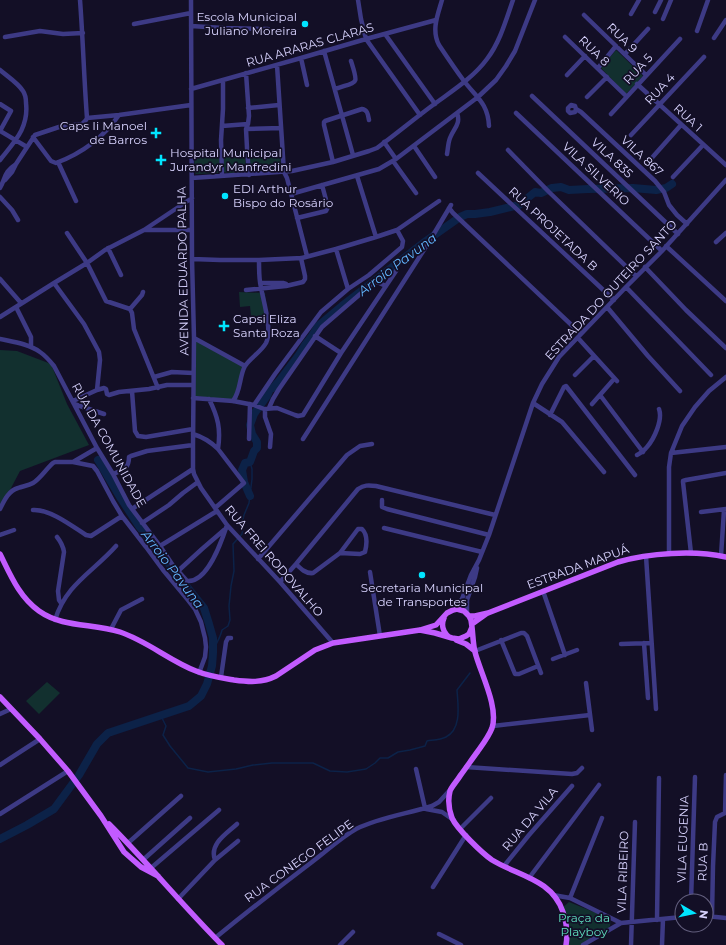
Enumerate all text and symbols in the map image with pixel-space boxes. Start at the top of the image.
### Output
place label: Escola Municipal Juliano Moreira [196,9,297,38]
street label: RUA ARARAS CLARAS [244,19,376,70]
marker: Escola Municipal Juliano Moreira [300,19,310,29]
street label: RUA 9 [604,19,641,56]
street label: RUA 8 [576,32,613,69]
street label: RUA 5 [620,50,656,87]
street label: RUA 4 [641,70,678,108]
street label: RUA 1 [671,101,706,135]
place label: Caps Ii Manoel de Barros [60,118,147,147]
marker: Caps Ii Manoel de Barros [150,127,162,139]
street label: VILA 867 [618,132,667,179]
street label: VILA 835 [588,135,637,181]
street label: VILA SILVERIO [560,139,633,209]
place label: Hospital Municipal Jurandyr Manfredini [169,145,291,174]
marker: Hospital Municipal Jurandyr Manfredini [155,154,167,166]
place label: EDI Arthur Bispo do Rosário [233,181,333,210]
street label: RUA PROJETADA B [506,183,601,274]
street label: AVENIDA EDUARDO PALHA [174,186,191,356]
marker: EDI Arthur Bispo do Rosário [220,191,230,201]
street label: ESTRADA DO OUTEIRO SANTO [542,216,680,363]
water label: Arroio Pavuna [354,229,440,299]
place label: Capsi Eliza Santa Roza [233,311,300,340]
marker: Capsi Eliza Santa Roza [218,320,230,332]
street label: RUA DA COMUNIDADE [69,380,150,510]
street label: RUA FREI RODOVALHO [222,502,327,619]
water label: Arroio Pavuna [138,526,208,612]
street label: ESTRADA MAPUÁ [525,541,631,592]
marker: Secretaria Municipal de Transportes [417,570,427,580]
place label: Secretaria Municipal de Transportes [361,580,483,609]
street label: RUA DA VILA [499,783,561,854]
street label: VILA EUGENIA [673,795,692,883]
street label: RUA CONEGO FELIPE [241,816,356,905]
street label: VILA RIBEIRO [614,831,631,913]
street label: RUA B [694,842,711,882]
north arrow [674,893,714,933]
text: N [696,909,711,920]
park label: Praça da Playboy [558,910,610,939]

